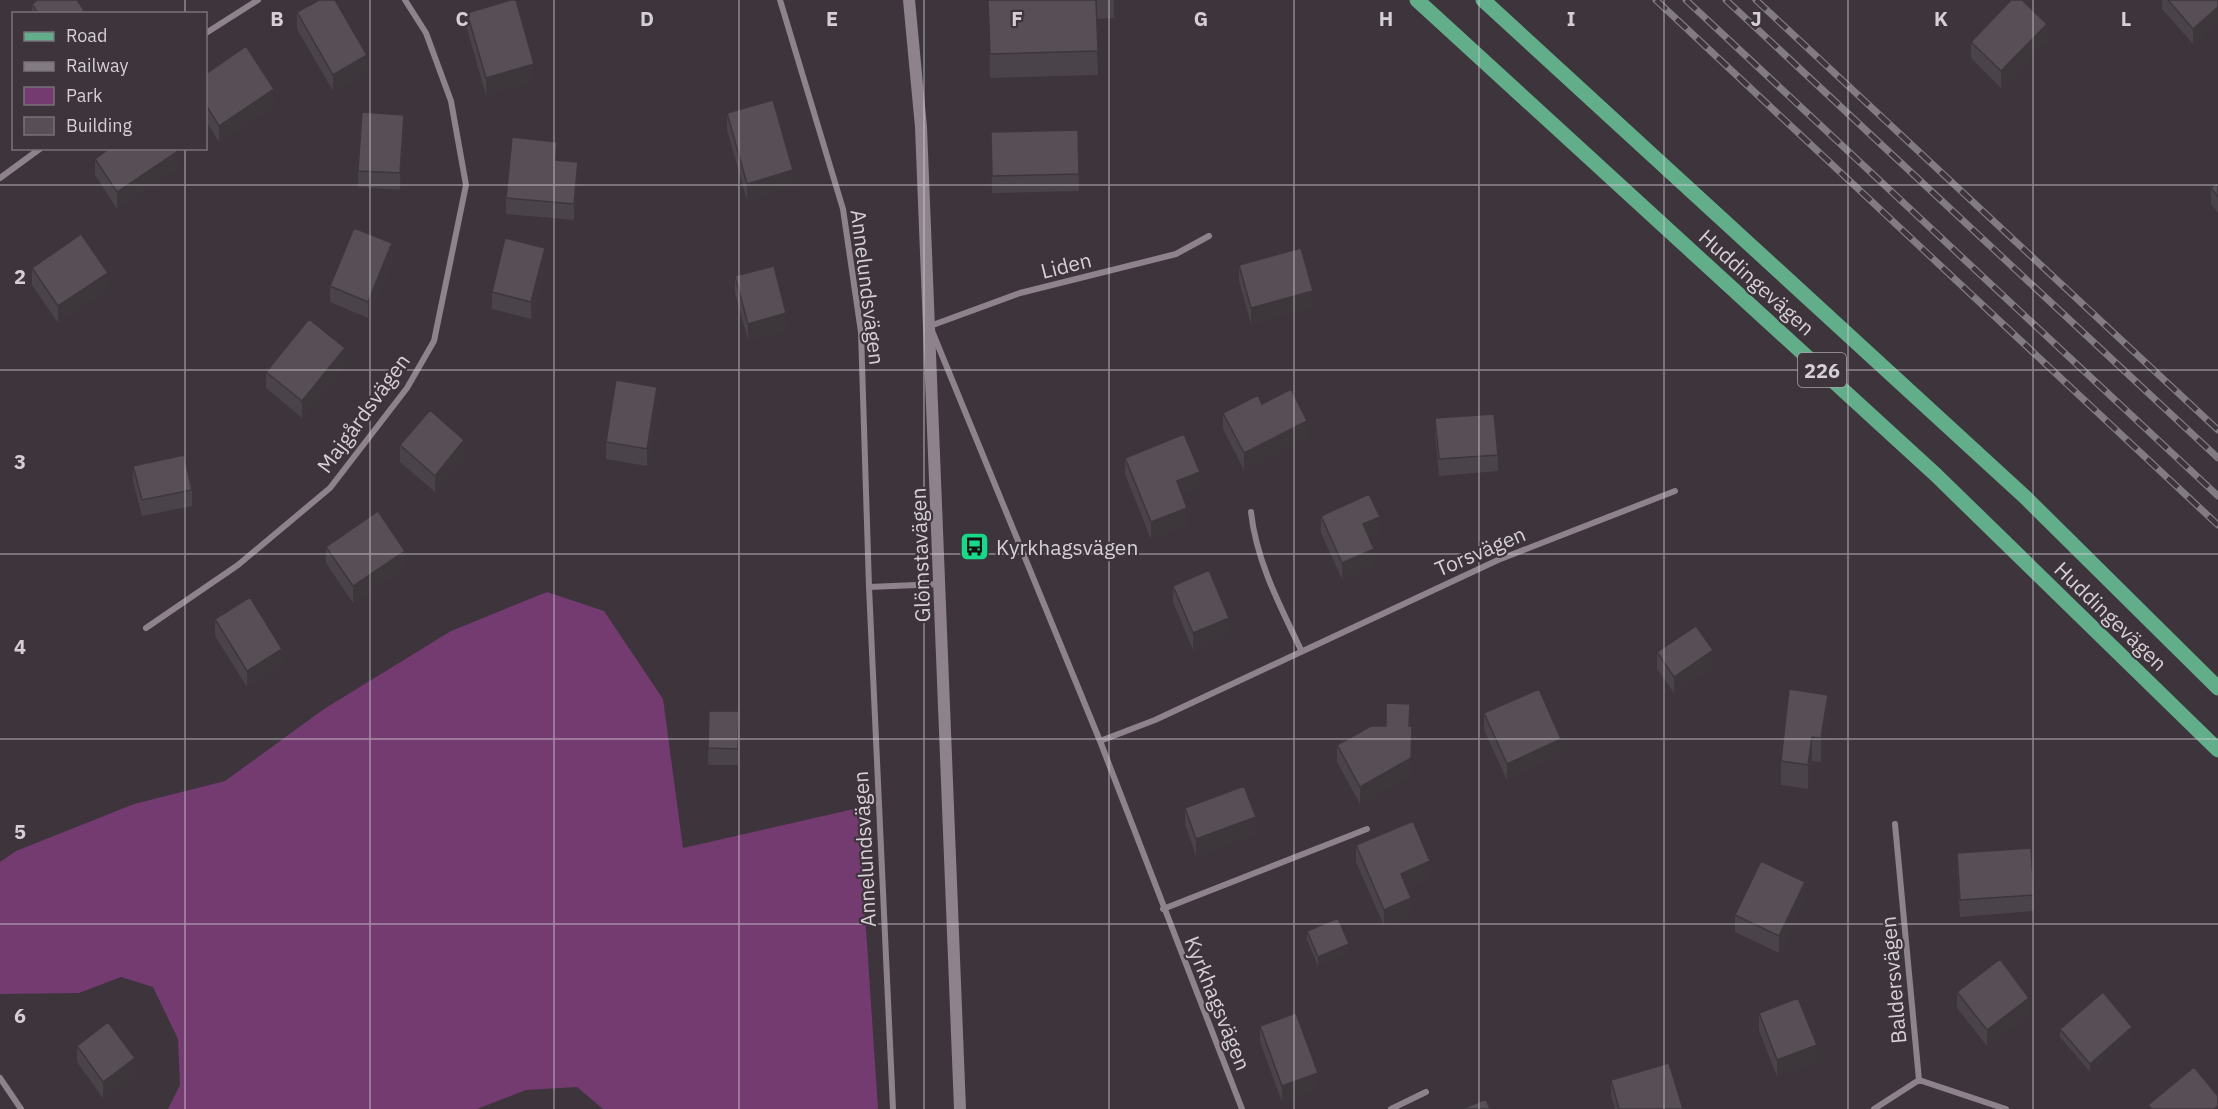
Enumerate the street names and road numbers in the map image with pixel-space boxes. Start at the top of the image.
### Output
street label: Annelundsvägen [845,208,891,366]
street label: Huddingevägen [1693,223,1821,341]
street label: Liden [1038,245,1094,285]
street label: Majgårdsvägen [310,348,416,478]
road number: 226 [1798,353,1846,387]
street label: Glömstavägen [904,487,936,623]
street label: Torsvägen [1430,519,1530,583]
street label: Huddingevägen [2049,555,2173,677]
street label: Annelundsvägen [846,770,882,928]
street label: Baldersvägen [1873,915,1913,1045]
street label: Kyrkhagsvägen [1178,932,1258,1074]

